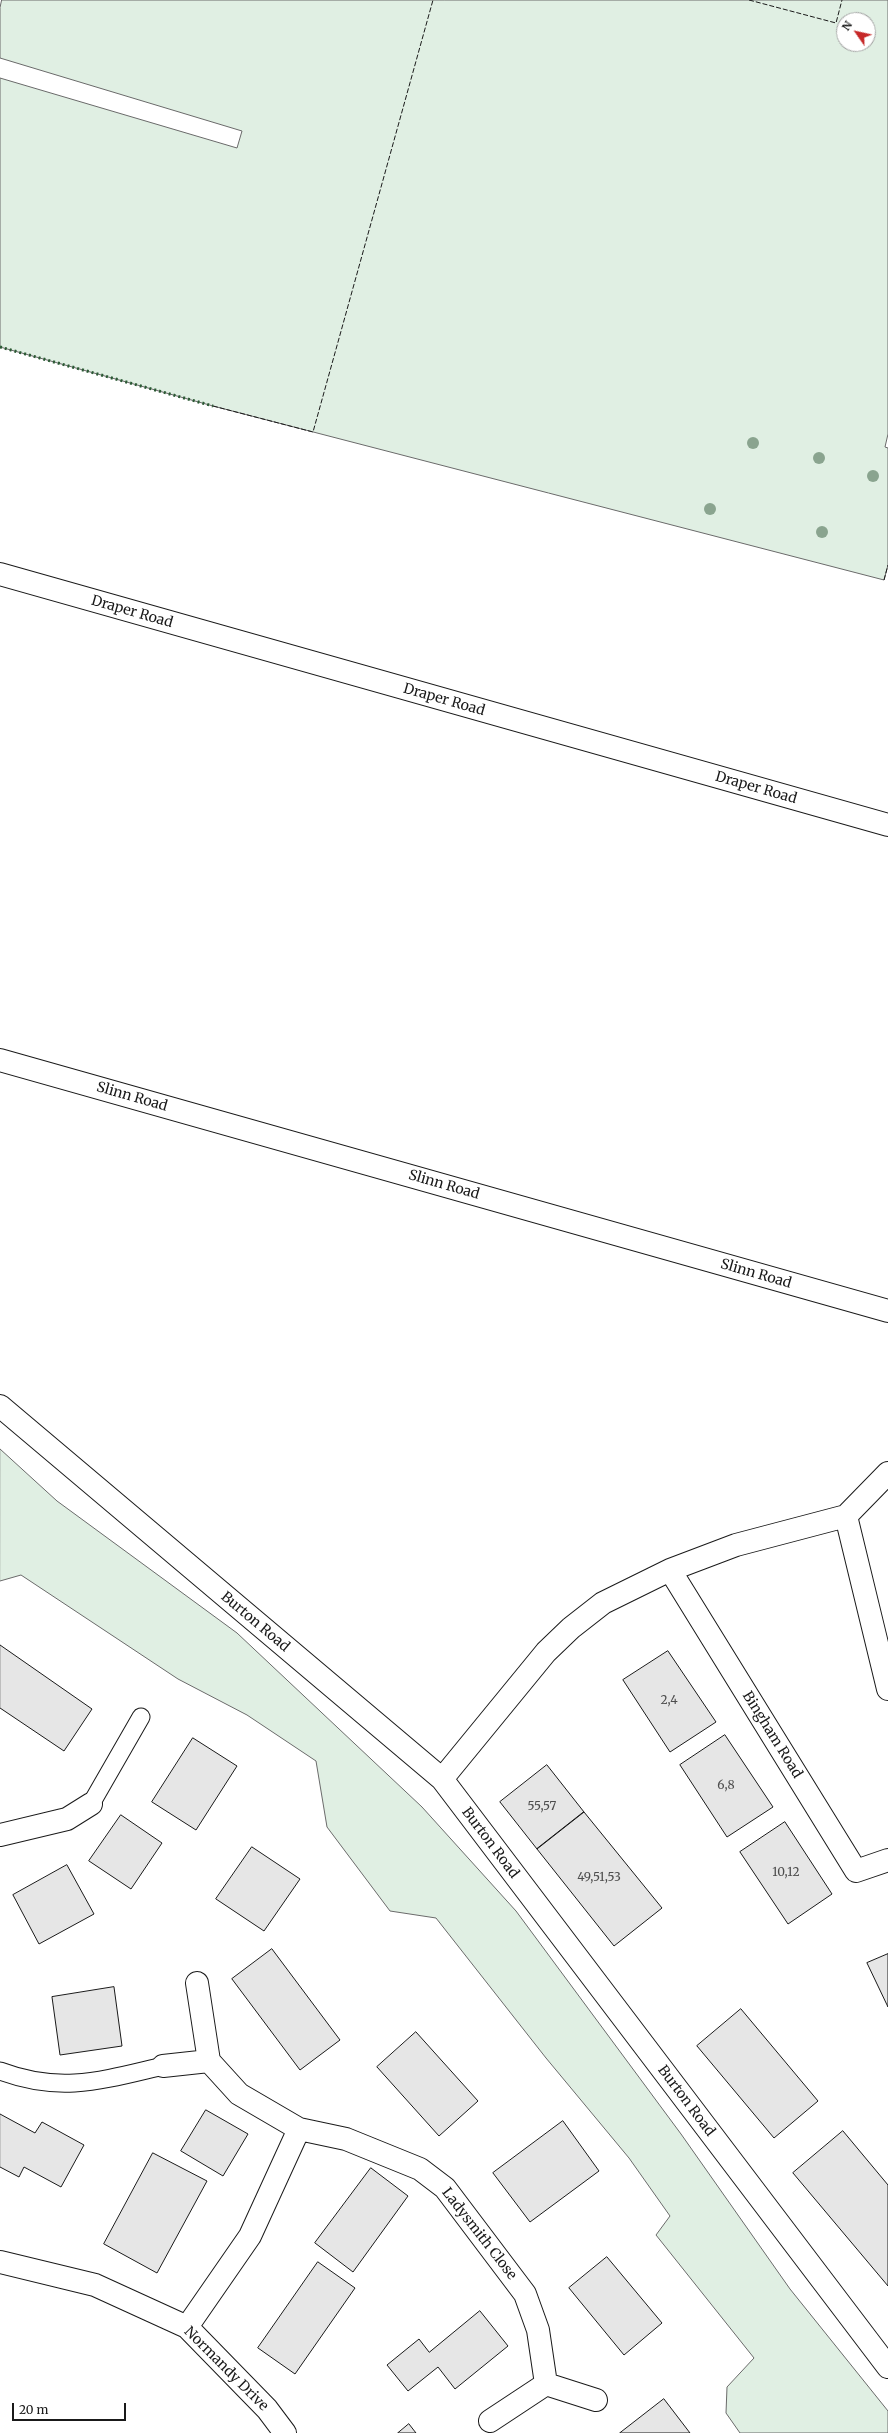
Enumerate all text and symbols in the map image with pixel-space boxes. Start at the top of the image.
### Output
north arrow [836,12,876,52]
text: N [839,18,855,33]
street label: Draper Road [89,592,175,632]
street label: Draper Road [401,680,487,720]
street label: Draper Road [713,768,799,808]
street label: Slinn Road [95,1079,169,1115]
street label: Slinn Road [407,1167,481,1203]
street label: Slinn Road [719,1256,793,1292]
street label: Burton Road [217,1588,293,1656]
street label: Bingham Road [739,1688,805,1782]
house number: 2,4 [660,1694,678,1708]
house number: 6,8 [717,1779,735,1793]
house number: 55,57 [528,1800,556,1814]
street label: Burton Road [458,1804,522,1882]
house number: 10,12 [772,1866,800,1880]
house number: 49,51,53 [577,1871,621,1885]
street label: Burton Road [654,2062,718,2140]
street label: Ladysmith Close [438,2185,520,2283]
street label: Normandy Drive [180,2323,272,2415]
scale bar [14,2395,128,2421]
text: 20 m [19,2402,48,2417]

